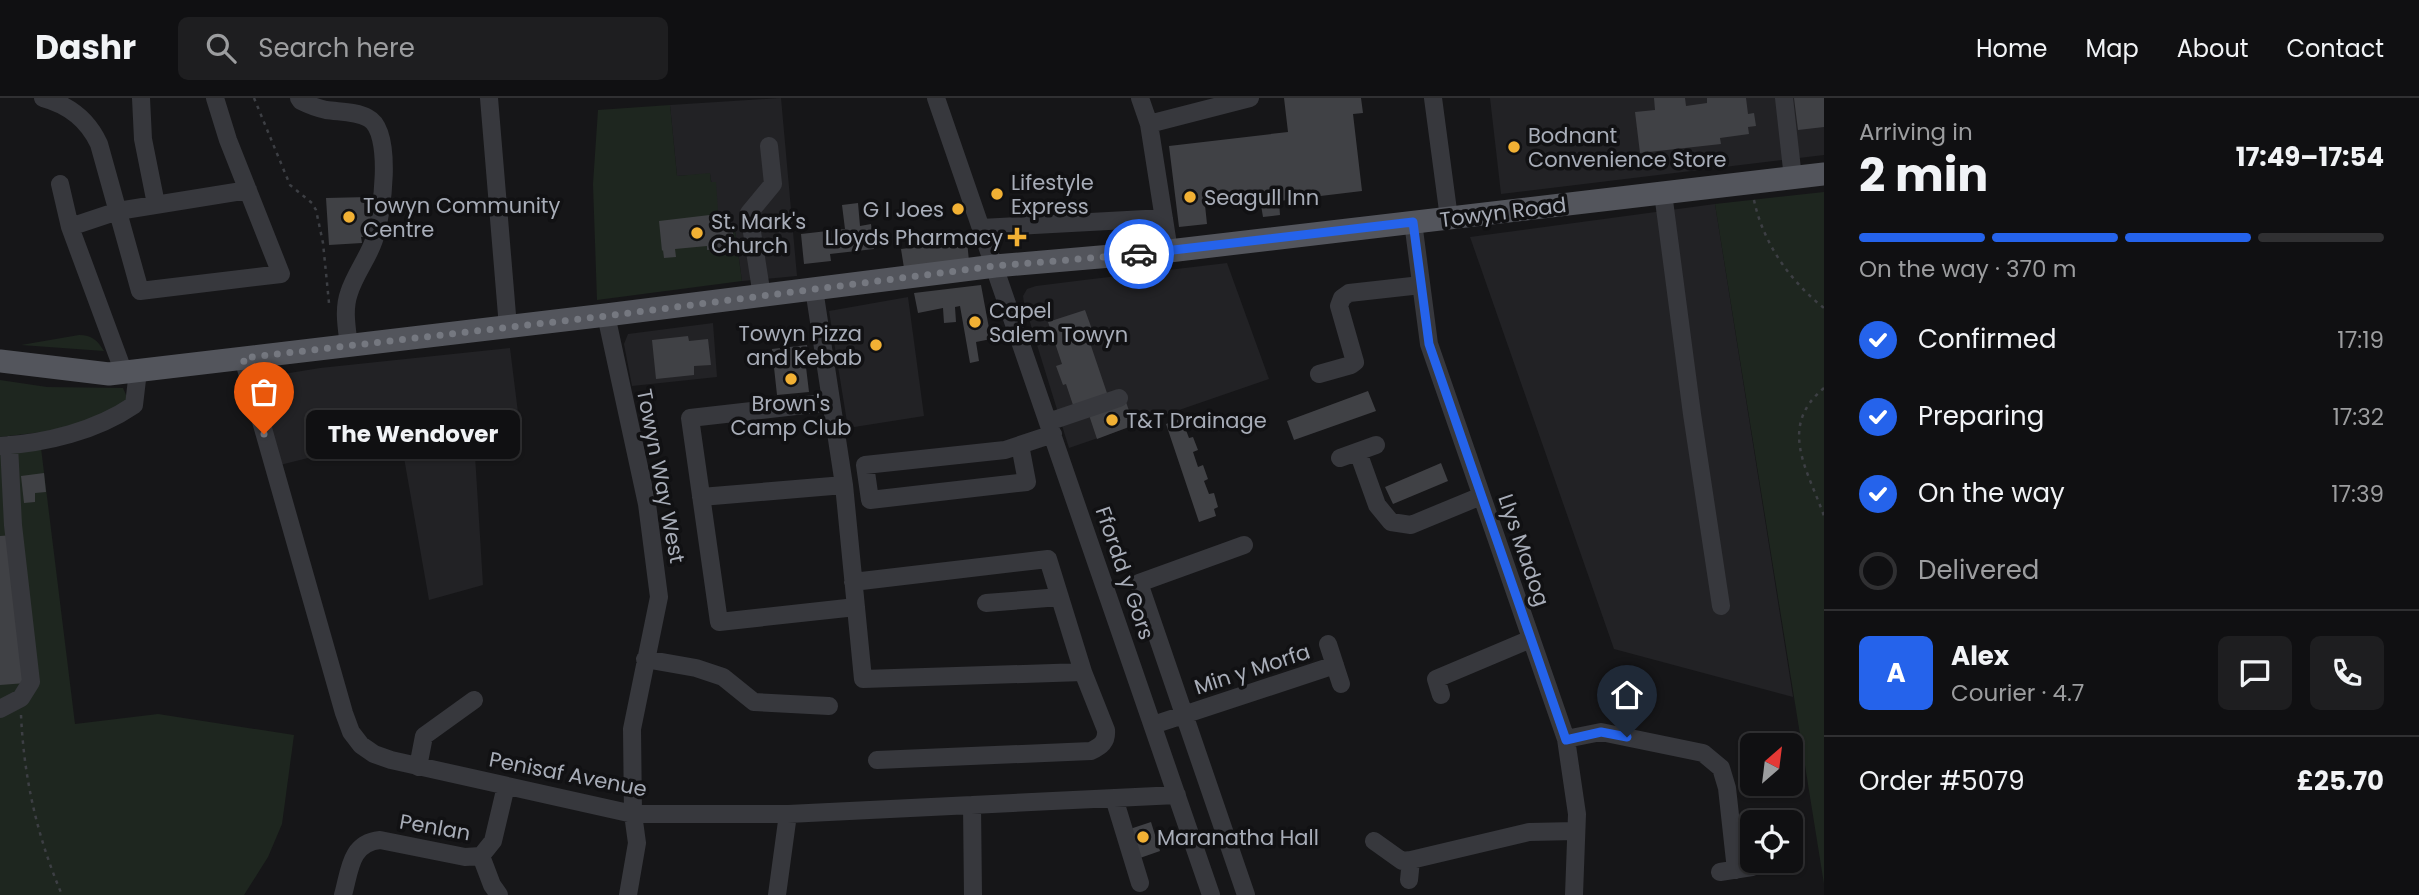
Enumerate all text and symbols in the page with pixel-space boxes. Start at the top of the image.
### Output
search box [178,17,668,80]
text: Dashr [35,24,136,71]
icon: search [202,29,240,67]
text: Search here [258,30,415,66]
text: Home [1976,32,2048,65]
text: Map [2086,32,2139,65]
text: About [2177,32,2248,65]
text: Contact [2286,32,2384,65]
text: Arriving in [1859,116,1973,148]
place label: Bodnant Convenience Store [1528,121,1727,174]
marker: Bodnant Convenience Store [1506,139,1522,155]
text: 17:49–17:54 [2236,139,2384,175]
text: 2 min [1859,143,1988,207]
place label: Lifestyle Express [1011,168,1094,221]
place label: Seagull Inn [1204,183,1319,212]
marker: Lifestyle Express [989,186,1005,202]
marker: Seagull Inn [1182,189,1198,205]
street label: Towyn Road [1438,190,1568,234]
place label: Towyn Community Centre [363,191,560,244]
place label: G I Joes [863,195,944,224]
marker: G I Joes [950,201,966,217]
place label: St. Mark's Church [711,207,806,260]
marker: Towyn Community Centre [341,209,357,225]
courier [1104,219,1174,289]
place label: Lloyds Pharmacy [825,223,1003,252]
marker: St. Mark's Church [689,225,705,241]
marker: Lloyds Pharmacy [1009,229,1025,245]
icon: car [1120,235,1158,273]
text: On the way · 370 m [1859,253,2076,285]
place label: Capel Salem Towyn [989,296,1128,349]
marker: Capel Salem Towyn [967,314,983,330]
place label: Towyn Pizza and Kebab [738,319,862,372]
icon: check [1859,321,1897,359]
text: Confirmed [1918,321,2056,357]
text: 17:19 [2337,324,2384,356]
marker: Towyn Pizza and Kebab [868,337,884,353]
pin [234,362,294,434]
marker: Brown's Camp Club [783,371,799,387]
icon: bag [245,373,283,411]
street label: Towyn Way West [630,386,692,566]
place label: Brown's Camp Club [731,389,851,442]
icon: check [1859,398,1897,436]
text: Preparing [1918,398,2044,434]
text: 17:32 [2332,401,2384,433]
place label: T&T Drainage [1126,406,1267,435]
callout: The Wendover [306,410,520,458]
marker: T&T Drainage [1104,412,1120,428]
text: The Wendover [328,418,498,450]
icon: check [1859,475,1897,513]
text: On the way [1918,475,2065,511]
text: 17:39 [2331,478,2384,510]
street label: Llys Madog [1491,490,1557,610]
street label: Ffordd y Gors [1089,503,1161,643]
text: Delivered [1918,552,2039,588]
button: chat [2218,636,2292,710]
button: phone [2310,636,2384,710]
street label: Min y Morfa [1190,637,1314,701]
text: Alex [1951,638,2009,674]
text: A [1886,655,1906,691]
pin [1597,665,1657,737]
icon: home [1608,676,1646,714]
text: Courier · 4.7 [1951,677,2084,709]
north arrow [1740,733,1802,796]
map controls [1740,733,1803,873]
street label: Penisaf Avenue [487,744,649,804]
text: Order #5079 [1859,763,2025,799]
text: £25.70 [2297,763,2384,799]
street label: Penlan [397,807,473,847]
button: locate [1740,810,1803,873]
place label: Maranatha Hall [1157,823,1319,852]
marker: Maranatha Hall [1135,829,1151,845]

